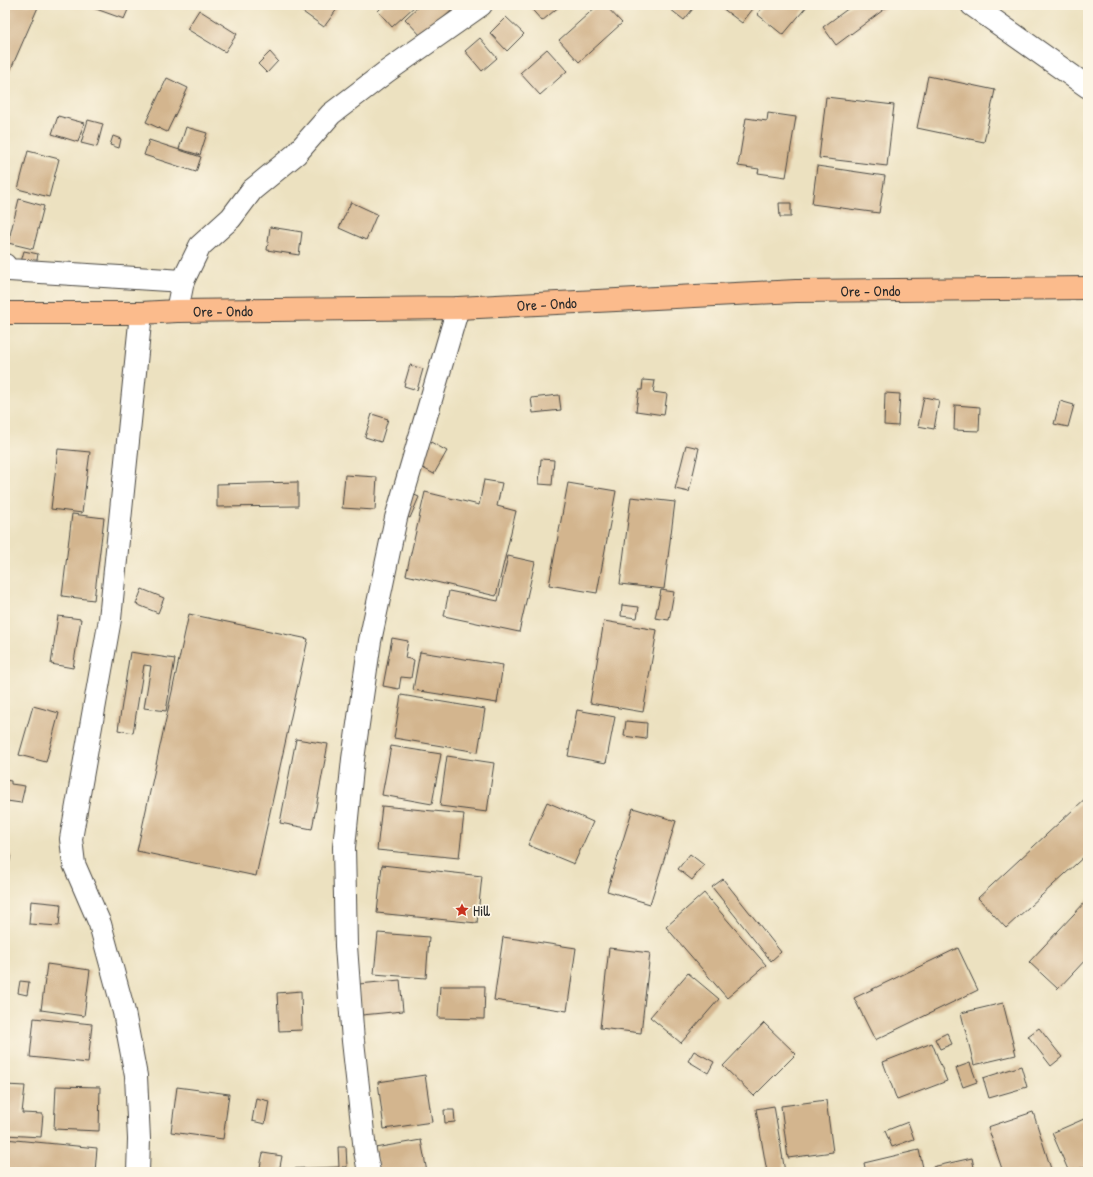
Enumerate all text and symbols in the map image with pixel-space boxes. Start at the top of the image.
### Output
street label: Ore - Ondo [840,279,901,301]
street label: Ore - Ondo [516,292,577,316]
street label: Ore - Ondo [193,300,253,321]
place label: Hill [473,900,490,921]
place icon: Hill [454,902,470,918]

